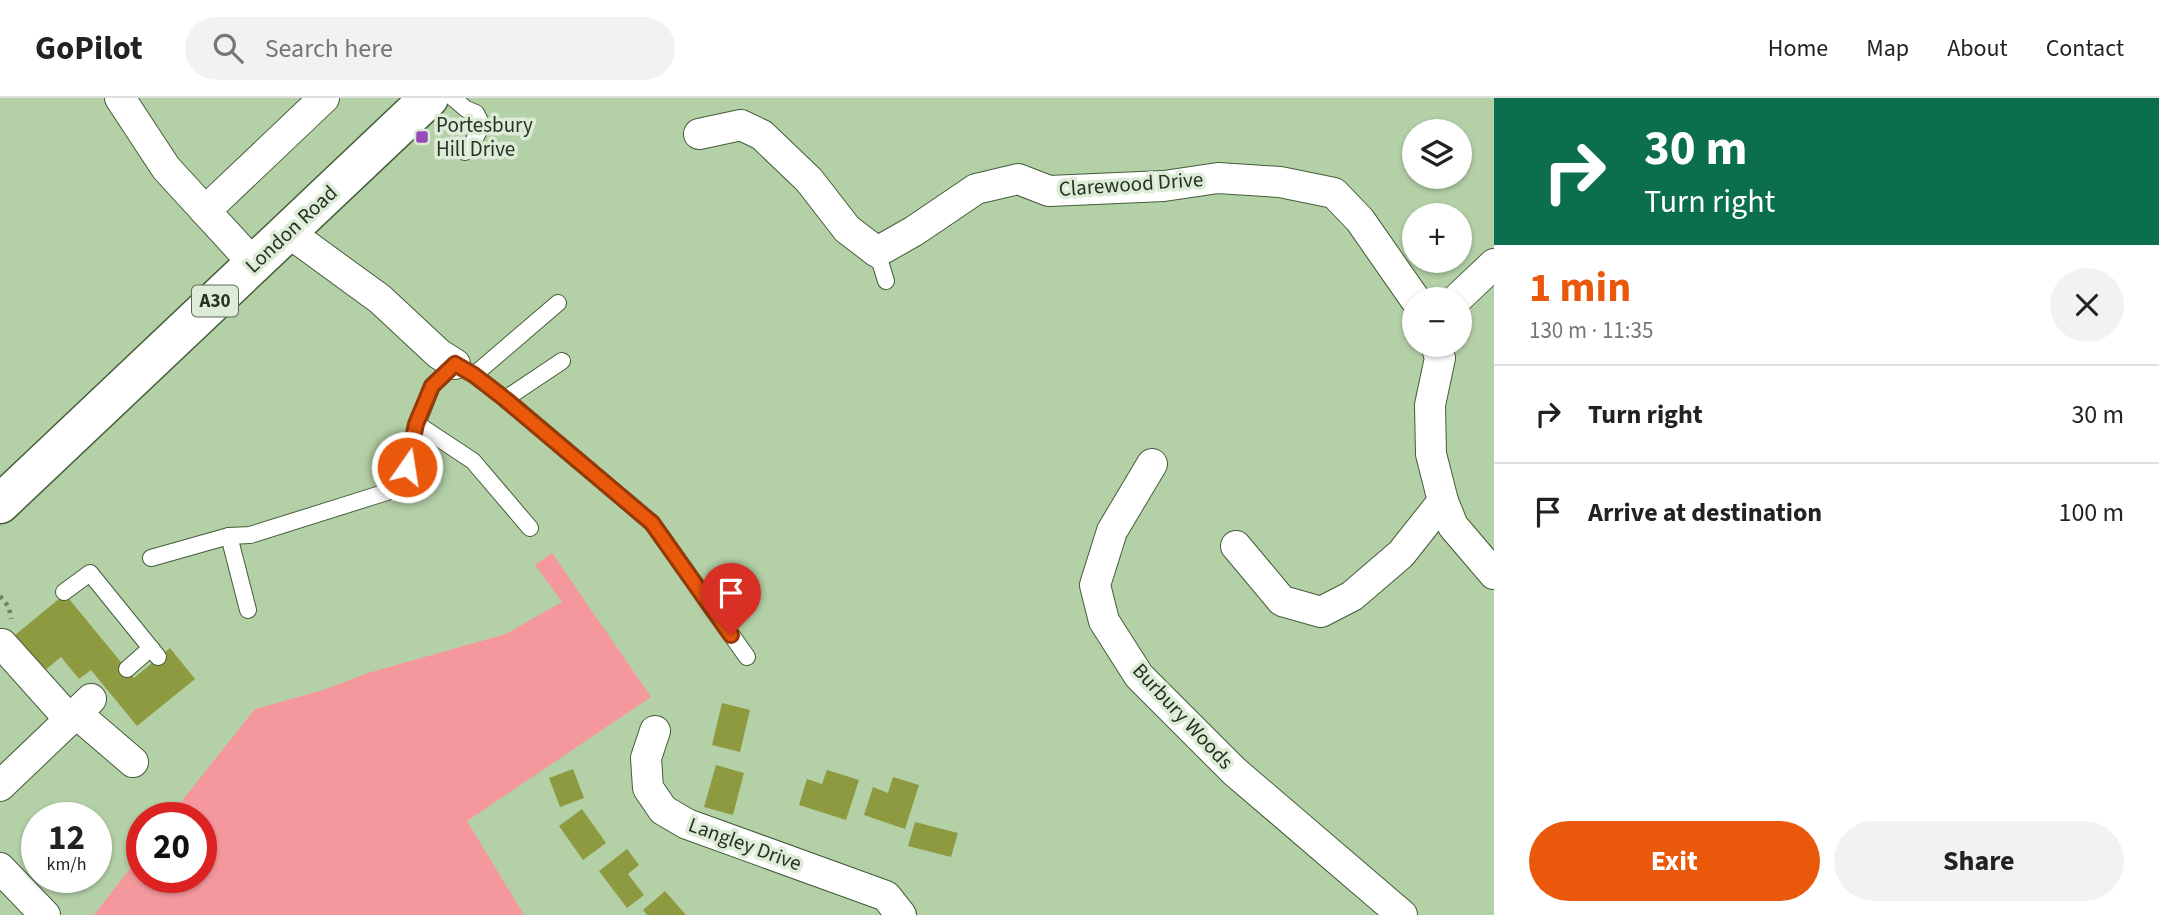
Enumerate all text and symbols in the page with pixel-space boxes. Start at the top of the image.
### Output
search box [185,17,675,80]
text: GoPilot [35,25,143,72]
icon: search [209,29,247,67]
text: Search here [265,30,393,67]
text: Home [1768,31,1828,66]
text: Map [1866,31,1909,66]
text: About [1947,31,2008,66]
text: Contact [2046,31,2124,66]
place label: Portesbury Hill Drive [436,110,533,164]
text: 30 m [1644,114,1748,184]
map controls [1402,119,1472,357]
button: layers [1402,119,1472,189]
icon: right [1529,126,1620,217]
marker: Portesbury Hill Drive [414,129,430,145]
street label: Clarewood Drive [1058,164,1204,204]
street label: London Road [238,178,344,280]
text: Turn right [1644,179,1775,225]
button: + [1402,203,1472,273]
text: 1 min [1529,258,1631,318]
button: close [2050,268,2124,342]
road number: A30 [192,286,238,316]
button: − [1402,287,1472,357]
text: 130 m · 11:35 [1529,314,1653,347]
icon: right [1529,395,1567,433]
text: Turn right [1588,396,1703,433]
text: 30 m [2071,396,2124,433]
position arrow [370,430,444,504]
icon: arrive [1529,493,1567,531]
text: Arrive at destination [1588,494,1822,531]
text: 100 m [2058,494,2124,531]
pin [701,563,761,635]
icon: arrive [712,574,750,612]
street label: Burbury Woods [1126,656,1240,776]
speed limit sign: 20 [126,802,217,893]
street label: Langley Drive [684,810,806,878]
text: 12 [48,813,85,863]
button: Exit [1529,821,1820,901]
button: Share [1834,821,2124,901]
text: km/h [47,852,86,877]

